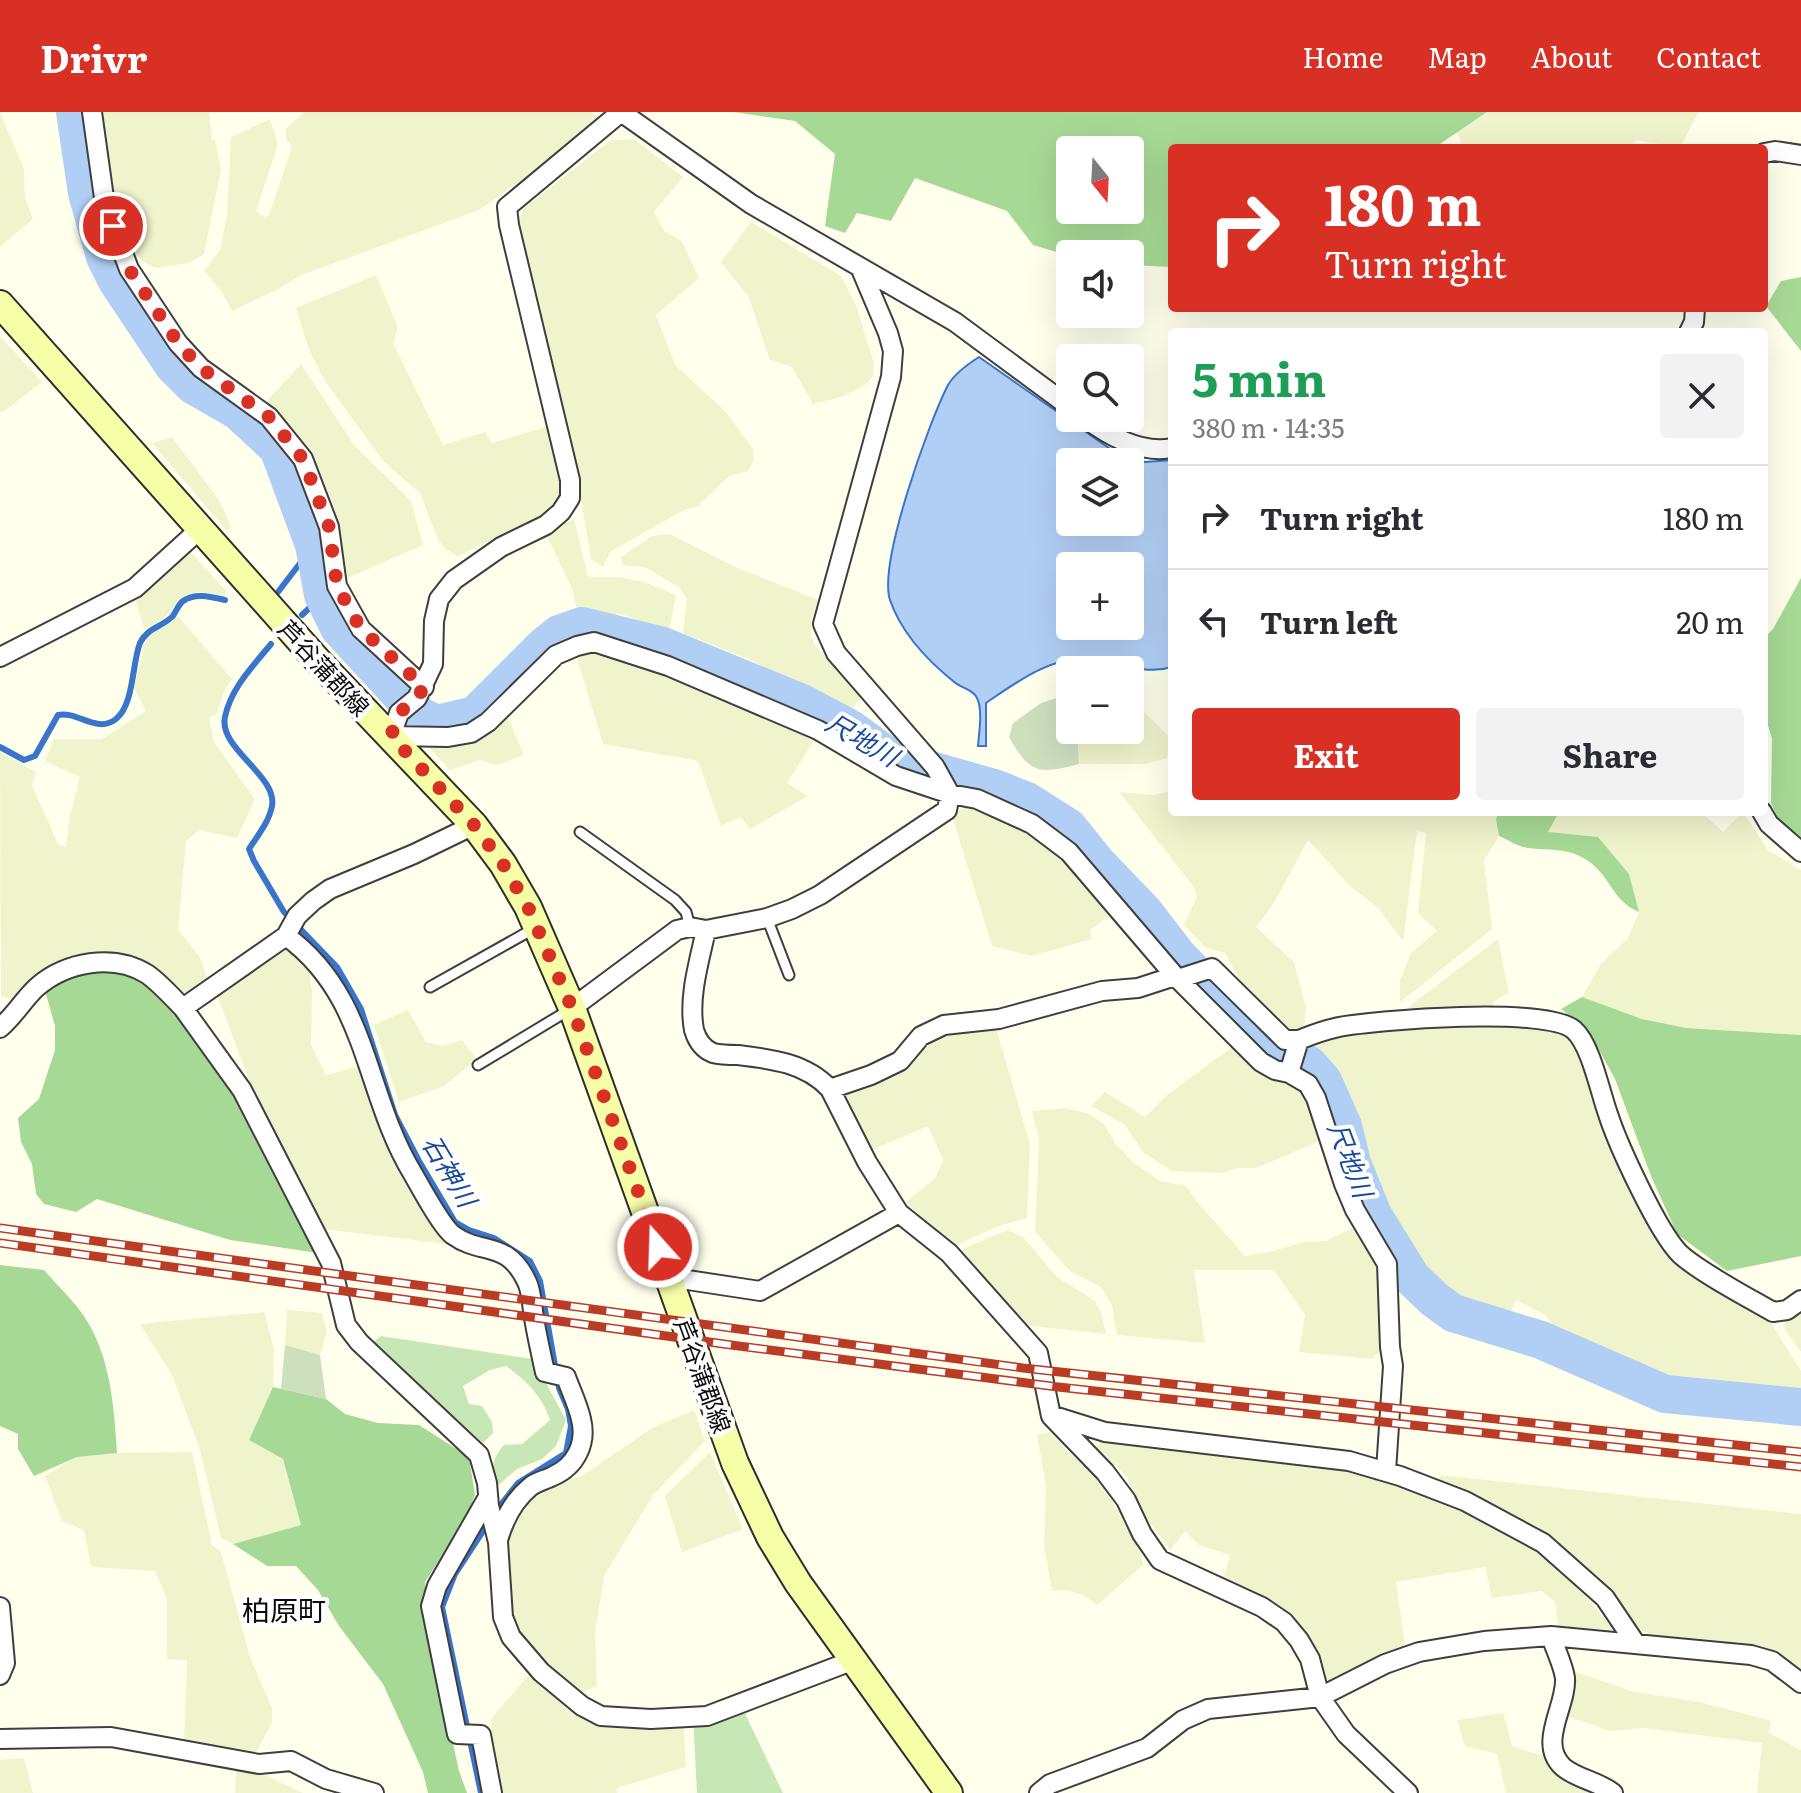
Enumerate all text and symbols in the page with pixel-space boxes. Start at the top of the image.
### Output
text: Drivr [40,28,147,85]
text: Home [1302,35,1383,77]
text: Map [1427,35,1487,77]
text: About [1531,35,1612,77]
text: Contact [1656,35,1761,77]
north arrow [1056,136,1144,224]
map controls [1056,136,1144,744]
text: 180 m [1324,160,1482,243]
icon: right [1192,176,1296,280]
pin [79,192,147,260]
icon: arrive [91,204,135,248]
text: Turn right [1324,236,1507,289]
button: sound [1056,240,1144,328]
text: 5 min [1192,341,1326,412]
button: search [1056,344,1144,432]
button: close [1660,354,1744,438]
text: 380 m · 14:35 [1192,407,1344,446]
button: layers [1056,448,1144,536]
icon: right [1192,495,1236,539]
text: Turn right [1260,495,1424,539]
text: 180 m [1663,495,1744,539]
button: + [1056,552,1144,640]
icon: left [1192,599,1236,643]
text: Turn left [1260,599,1398,643]
text: 20 m [1676,599,1744,643]
street label: 芦谷蒲郡線 [271,611,379,723]
button: − [1056,656,1144,744]
water label: 尺地川 [819,702,909,776]
button: Exit [1192,708,1460,800]
button: Share [1476,708,1744,800]
water label: 尺地川 [1320,1116,1385,1205]
water label: 石神川 [414,1127,489,1216]
position arrow [616,1205,700,1289]
street label: 芦谷蒲郡線 [667,1313,741,1437]
district label: 柏原町 [242,1588,326,1630]

